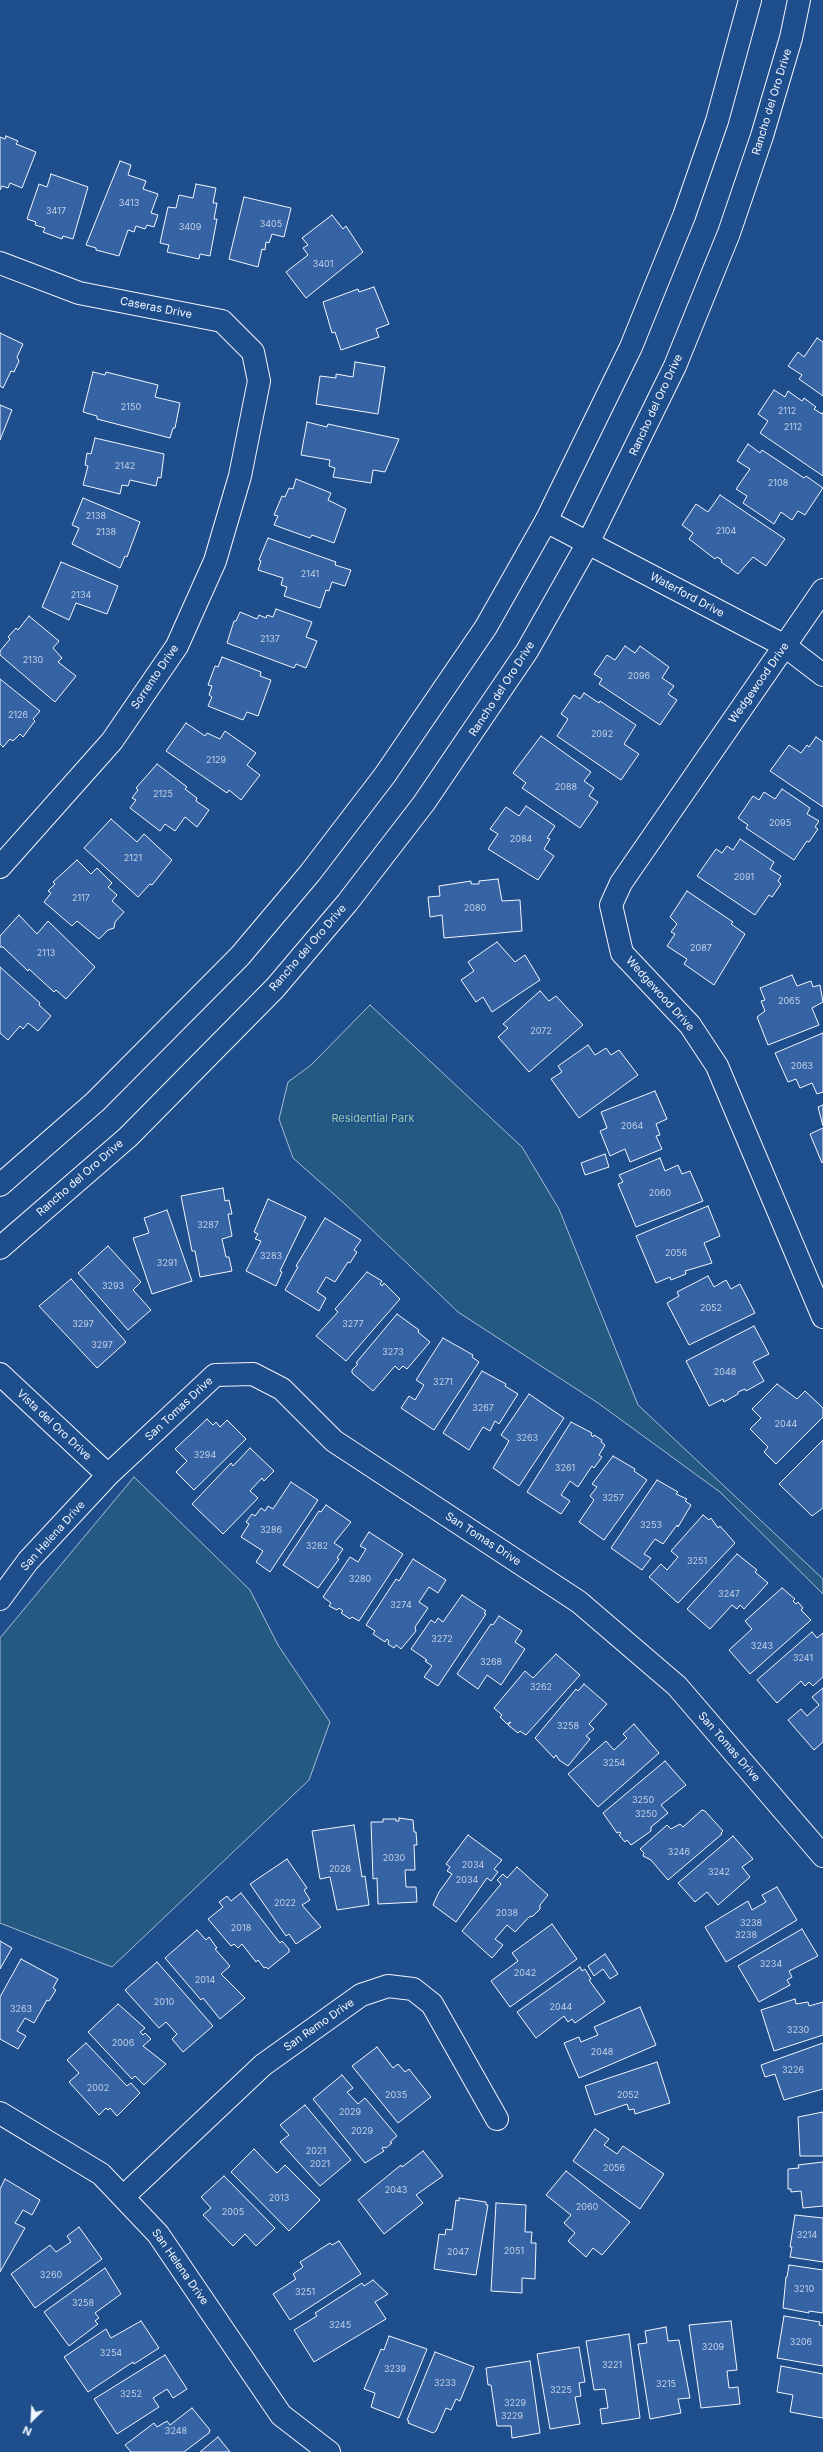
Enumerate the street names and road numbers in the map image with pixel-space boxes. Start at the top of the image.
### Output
street label: Rancho del Oro Drive [750,47,794,157]
street label: Caseras Drive [119,295,193,321]
street label: Rancho del Oro Drive [627,352,685,458]
street label: Waterford Drive [648,570,726,620]
street label: Rancho del Oro Drive [466,639,538,739]
street label: Wedgewood Drive [726,640,792,726]
street label: Sorrento Drive [128,642,182,712]
street label: Rancho del Oro Drive [267,902,349,994]
street label: Wedgewood Drive [623,954,697,1034]
street label: Rancho del Oro Drive [34,1137,126,1219]
street label: San Tomas Drive [142,1374,216,1444]
street label: Vista del Oro Drive [14,1387,94,1463]
street label: San Helena Drive [18,1498,88,1574]
street label: San Tomas Drive [443,1510,523,1568]
street label: San Tomas Drive [695,1710,763,1784]
street label: San Remo Drive [281,1996,357,2054]
street label: San Helena Drive [149,2227,211,2307]

